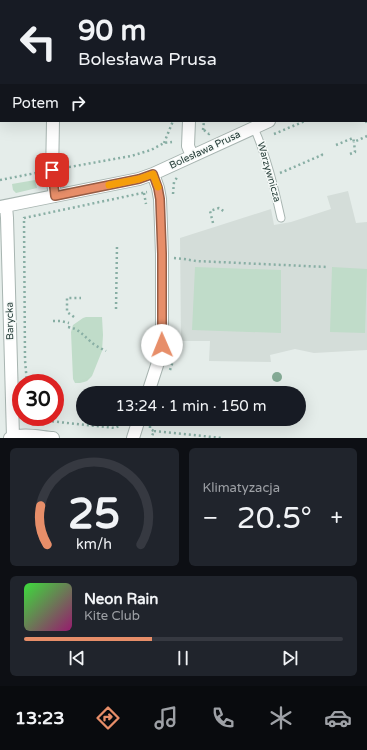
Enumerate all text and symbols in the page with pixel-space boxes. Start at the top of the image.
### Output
text: 90 m [78,14,146,48]
icon: left [12,16,64,68]
text: Bolesława Prusa [78,48,217,70]
icon: right [67,92,89,114]
text: Potem [12,94,59,112]
street label: Bolesława Prusa [168,128,242,172]
street label: Warzywnicza [255,141,283,203]
pin [35,153,69,187]
icon: arrive [41,159,63,181]
street label: Barycka [4,302,16,340]
position arrow [141,324,183,366]
speed limit sign: 30 [12,374,64,426]
text: 13:24 · 1 min · 150 m [116,397,266,415]
text: Klimatyzacja [203,480,280,496]
text: 25 [68,490,120,540]
text: 20.5° [237,500,312,537]
text: − [203,505,218,531]
text: + [331,505,343,531]
text: km/h [76,536,112,553]
text: Neon Rain [84,590,158,608]
text: Kite Club [84,608,140,624]
icon: previous [66,647,88,669]
icon: pause [172,647,194,669]
icon: next [279,647,301,669]
icon: directions [94,704,122,732]
icon: music [152,704,180,732]
icon: phone [209,704,237,732]
icon: climate [267,704,295,732]
icon: car [324,704,352,732]
text: 13:23 [15,707,65,729]

